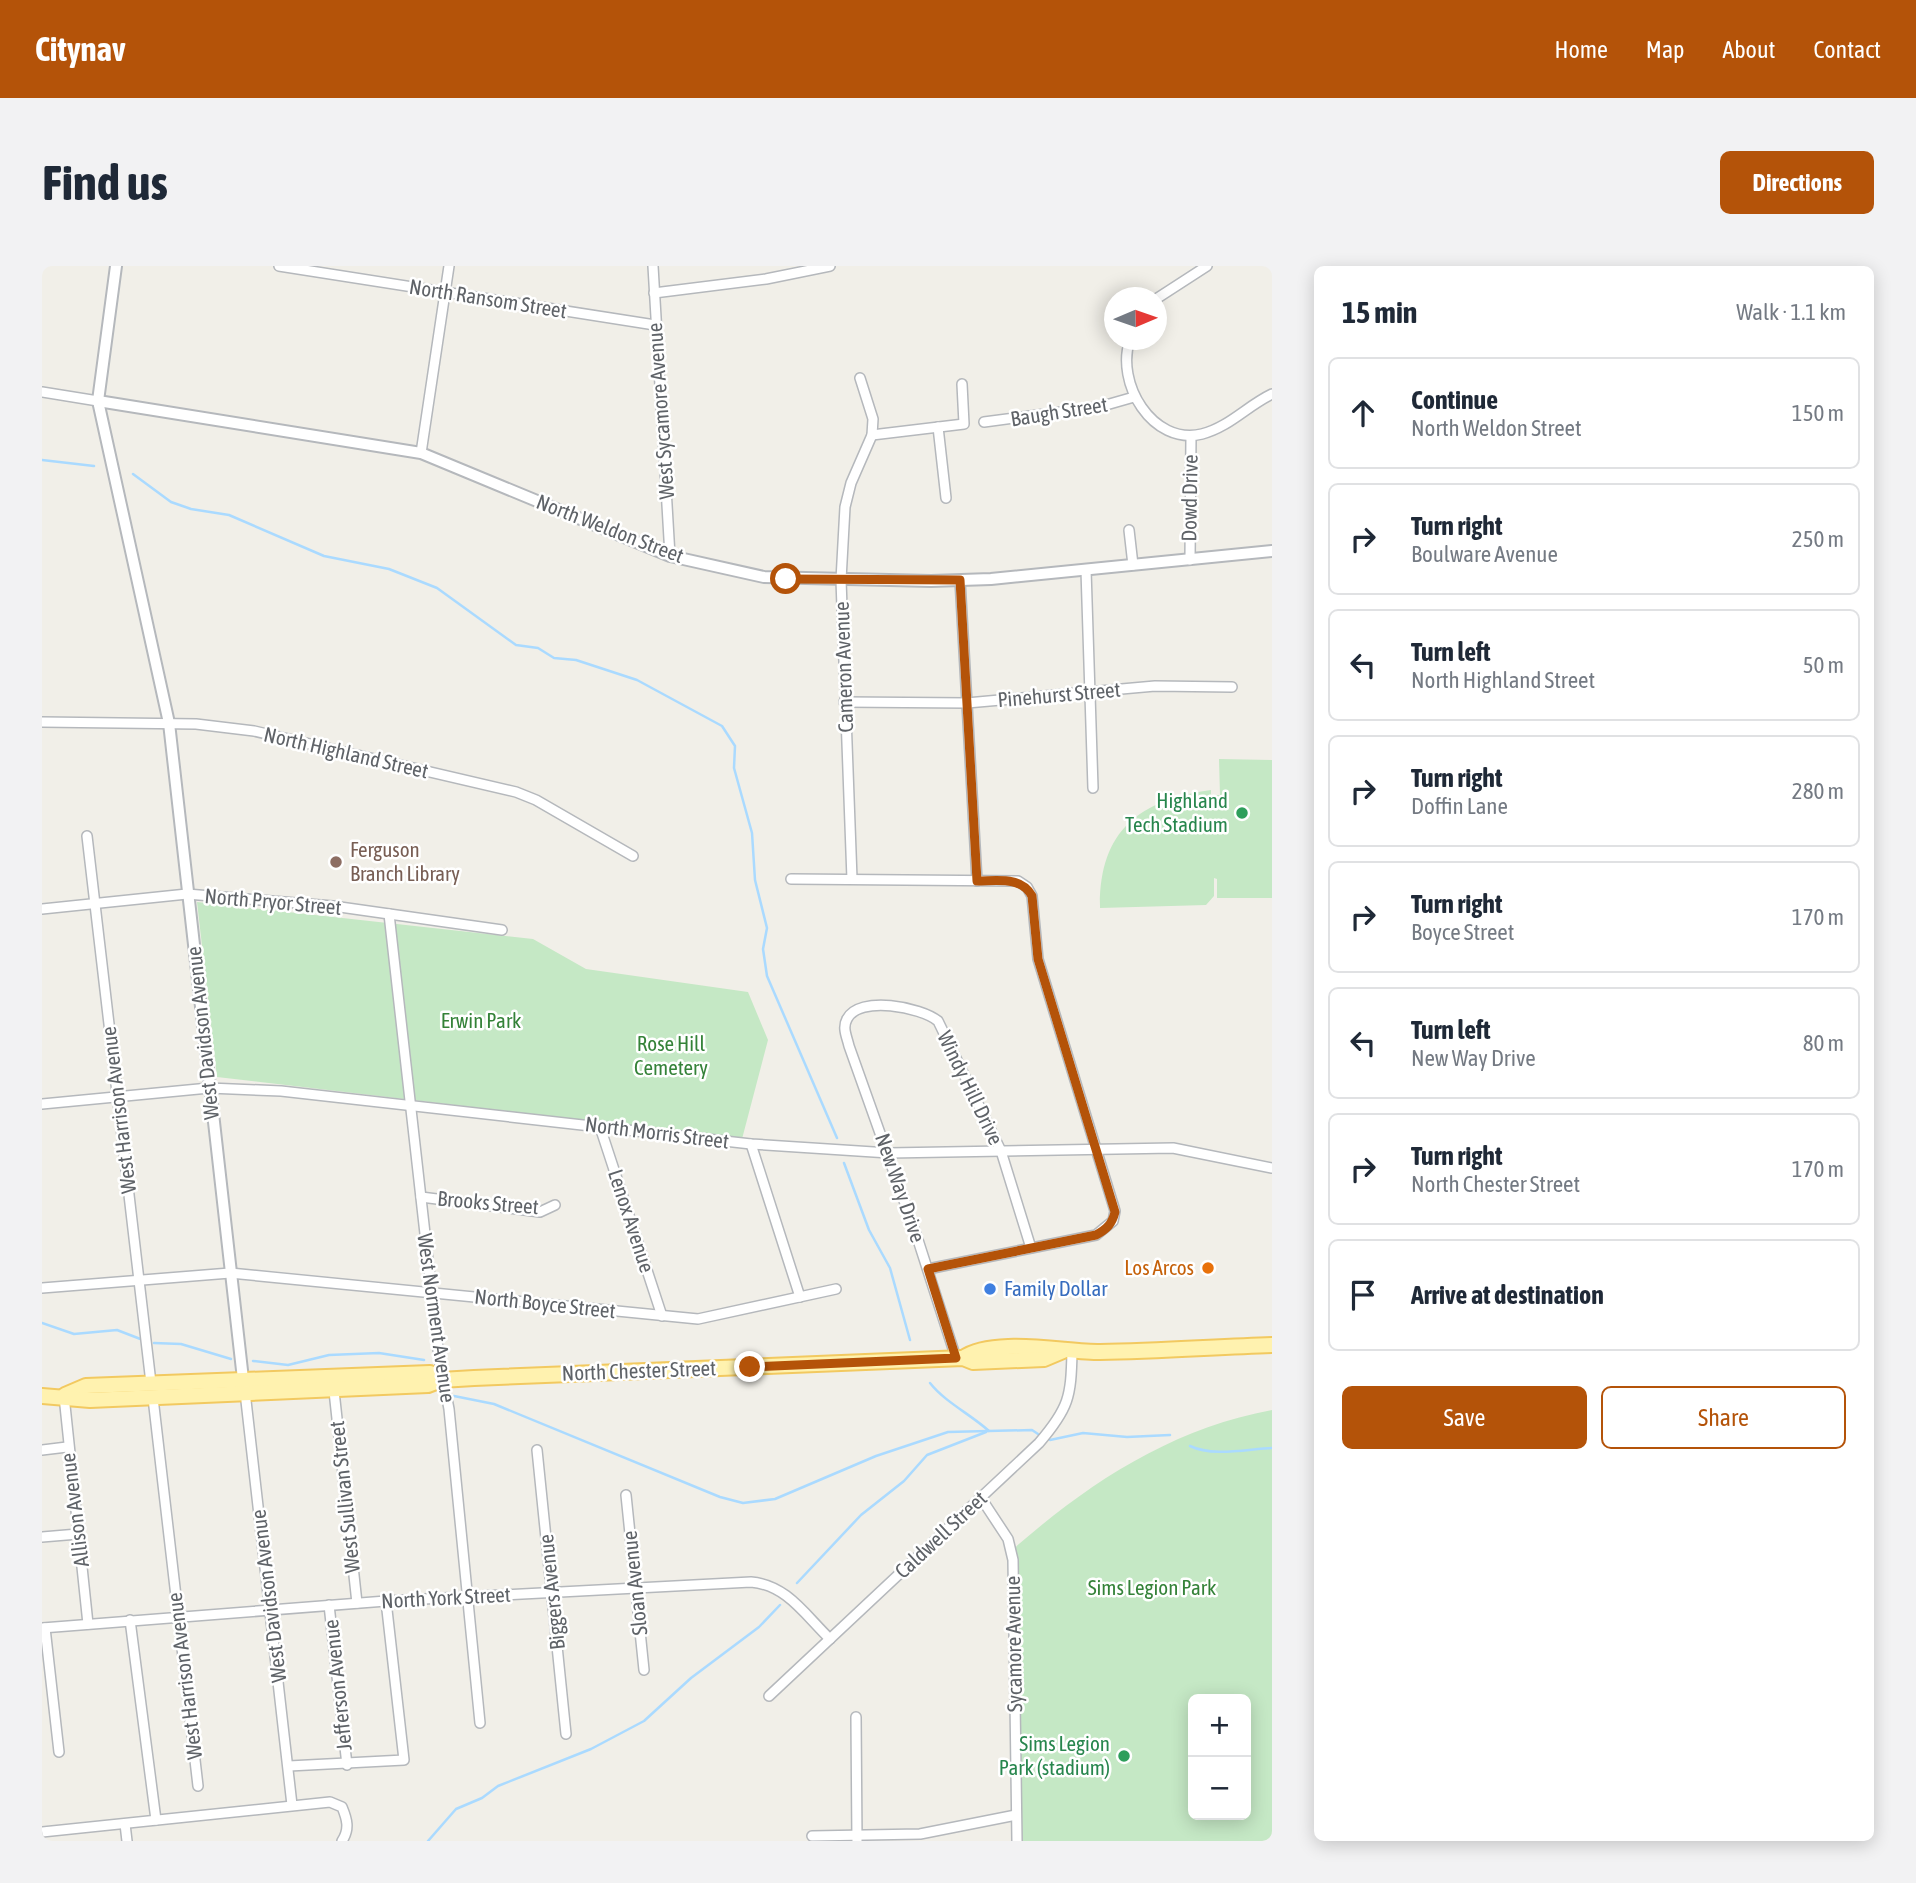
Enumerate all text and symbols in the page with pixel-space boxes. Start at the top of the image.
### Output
text: Citynav [35,30,126,68]
text: Home [1554,36,1608,63]
text: Map [1646,36,1684,63]
text: About [1722,36,1775,63]
text: Contact [1813,36,1881,63]
button: Directions [1720,151,1874,214]
text: Find us [42,154,168,210]
street label: North Ransom Street [408,274,569,322]
north arrow [1104,287,1167,350]
text: 15 min [1342,295,1417,329]
text: Walk · 1.1 km [1736,299,1846,325]
street label: West Sycamore Avenue [642,322,678,500]
text: Continue [1411,385,1498,415]
street label: Baugh Street [1009,391,1109,431]
icon: ahead [1344,394,1382,432]
text: 150 m [1792,400,1844,426]
text: North Weldon Street [1411,415,1582,441]
street label: Dowd Drive [1176,454,1202,542]
street label: North Weldon Street [533,489,687,567]
text: Turn right [1411,511,1502,541]
icon: right [1344,520,1382,558]
text: 250 m [1792,526,1844,552]
text: Boulware Avenue [1411,541,1558,567]
route start [770,563,801,594]
street label: Cameron Avenue [829,601,857,733]
text: Turn left [1411,637,1491,667]
icon: left [1344,646,1382,684]
text: 50 m [1803,652,1844,678]
text: North Highland Street [1411,667,1595,693]
street label: Pinehurst Street [996,677,1121,711]
street label: North Highland Street [262,721,431,783]
text: Turn right [1411,763,1502,793]
icon: right [1344,772,1382,810]
text: 280 m [1792,778,1844,804]
place label: Highland Tech Stadium [1125,788,1228,836]
text: Doffin Lane [1411,793,1508,819]
marker: Highland Tech Stadium [1234,805,1250,821]
place label: Ferguson Branch Library [350,837,460,885]
marker: Ferguson Branch Library [328,854,344,870]
street label: North Pryor Street [204,883,343,919]
text: Turn right [1411,889,1502,919]
icon: right [1344,898,1382,936]
text: 170 m [1792,904,1844,930]
text: Boyce Street [1411,919,1514,945]
street label: West Davidson Avenue [181,945,223,1121]
park label: Erwin Park [441,1008,521,1032]
text: Turn left [1411,1015,1491,1045]
icon: left [1344,1024,1382,1062]
street label: West Harrison Avenue [96,1025,140,1195]
street label: Windy Hill Drive [933,1027,1009,1148]
text: 80 m [1803,1030,1844,1056]
park label: Rose Hill Cemetery [634,1031,708,1079]
text: New Way Drive [1411,1045,1536,1071]
street label: North Morris Street [584,1111,730,1153]
street label: New Way Drive [871,1130,931,1245]
text: Turn right [1411,1141,1502,1171]
icon: right [1344,1150,1382,1188]
text: 170 m [1792,1156,1844,1182]
street label: Lenox Avenue [604,1166,660,1275]
text: North Chester Street [1411,1171,1580,1197]
street label: Brooks Street [436,1186,540,1218]
street label: West Norment Avenue [413,1232,461,1404]
place label: Los Arcos [1124,1255,1194,1279]
marker: Los Arcos [1200,1260,1216,1276]
place label: Family Dollar [1004,1276,1108,1300]
icon: arrive [1344,1276,1382,1314]
text: Arrive at destination [1411,1280,1604,1310]
marker: Family Dollar [982,1281,998,1297]
street label: North Boyce Street [473,1284,617,1322]
route end [734,1351,765,1382]
street label: North Chester Street [561,1355,717,1385]
button: Save [1342,1386,1587,1449]
button: Share [1601,1386,1846,1449]
street label: West Sullivan Street [324,1420,364,1574]
street label: Allison Avenue [55,1452,93,1569]
street label: Caldwell Street [890,1486,991,1583]
street label: West Davidson Avenue [245,1508,291,1684]
street label: Sloan Avenue [617,1530,651,1637]
street label: Biggers Avenue [533,1533,569,1651]
park label: Sims Legion Park [1088,1575,1216,1599]
street label: Sycamore Avenue [1000,1576,1026,1712]
street label: North York Street [381,1582,511,1612]
street label: West Harrison Avenue [162,1591,206,1761]
street label: Jefferson Avenue [318,1618,356,1752]
map controls [1188,1694,1251,1820]
button: + [1188,1694,1251,1757]
place label: Sims Legion Park (stadium) [999,1731,1110,1779]
marker: Sims Legion Park (stadium) [1116,1748,1132,1764]
button: − [1188,1757,1251,1820]

